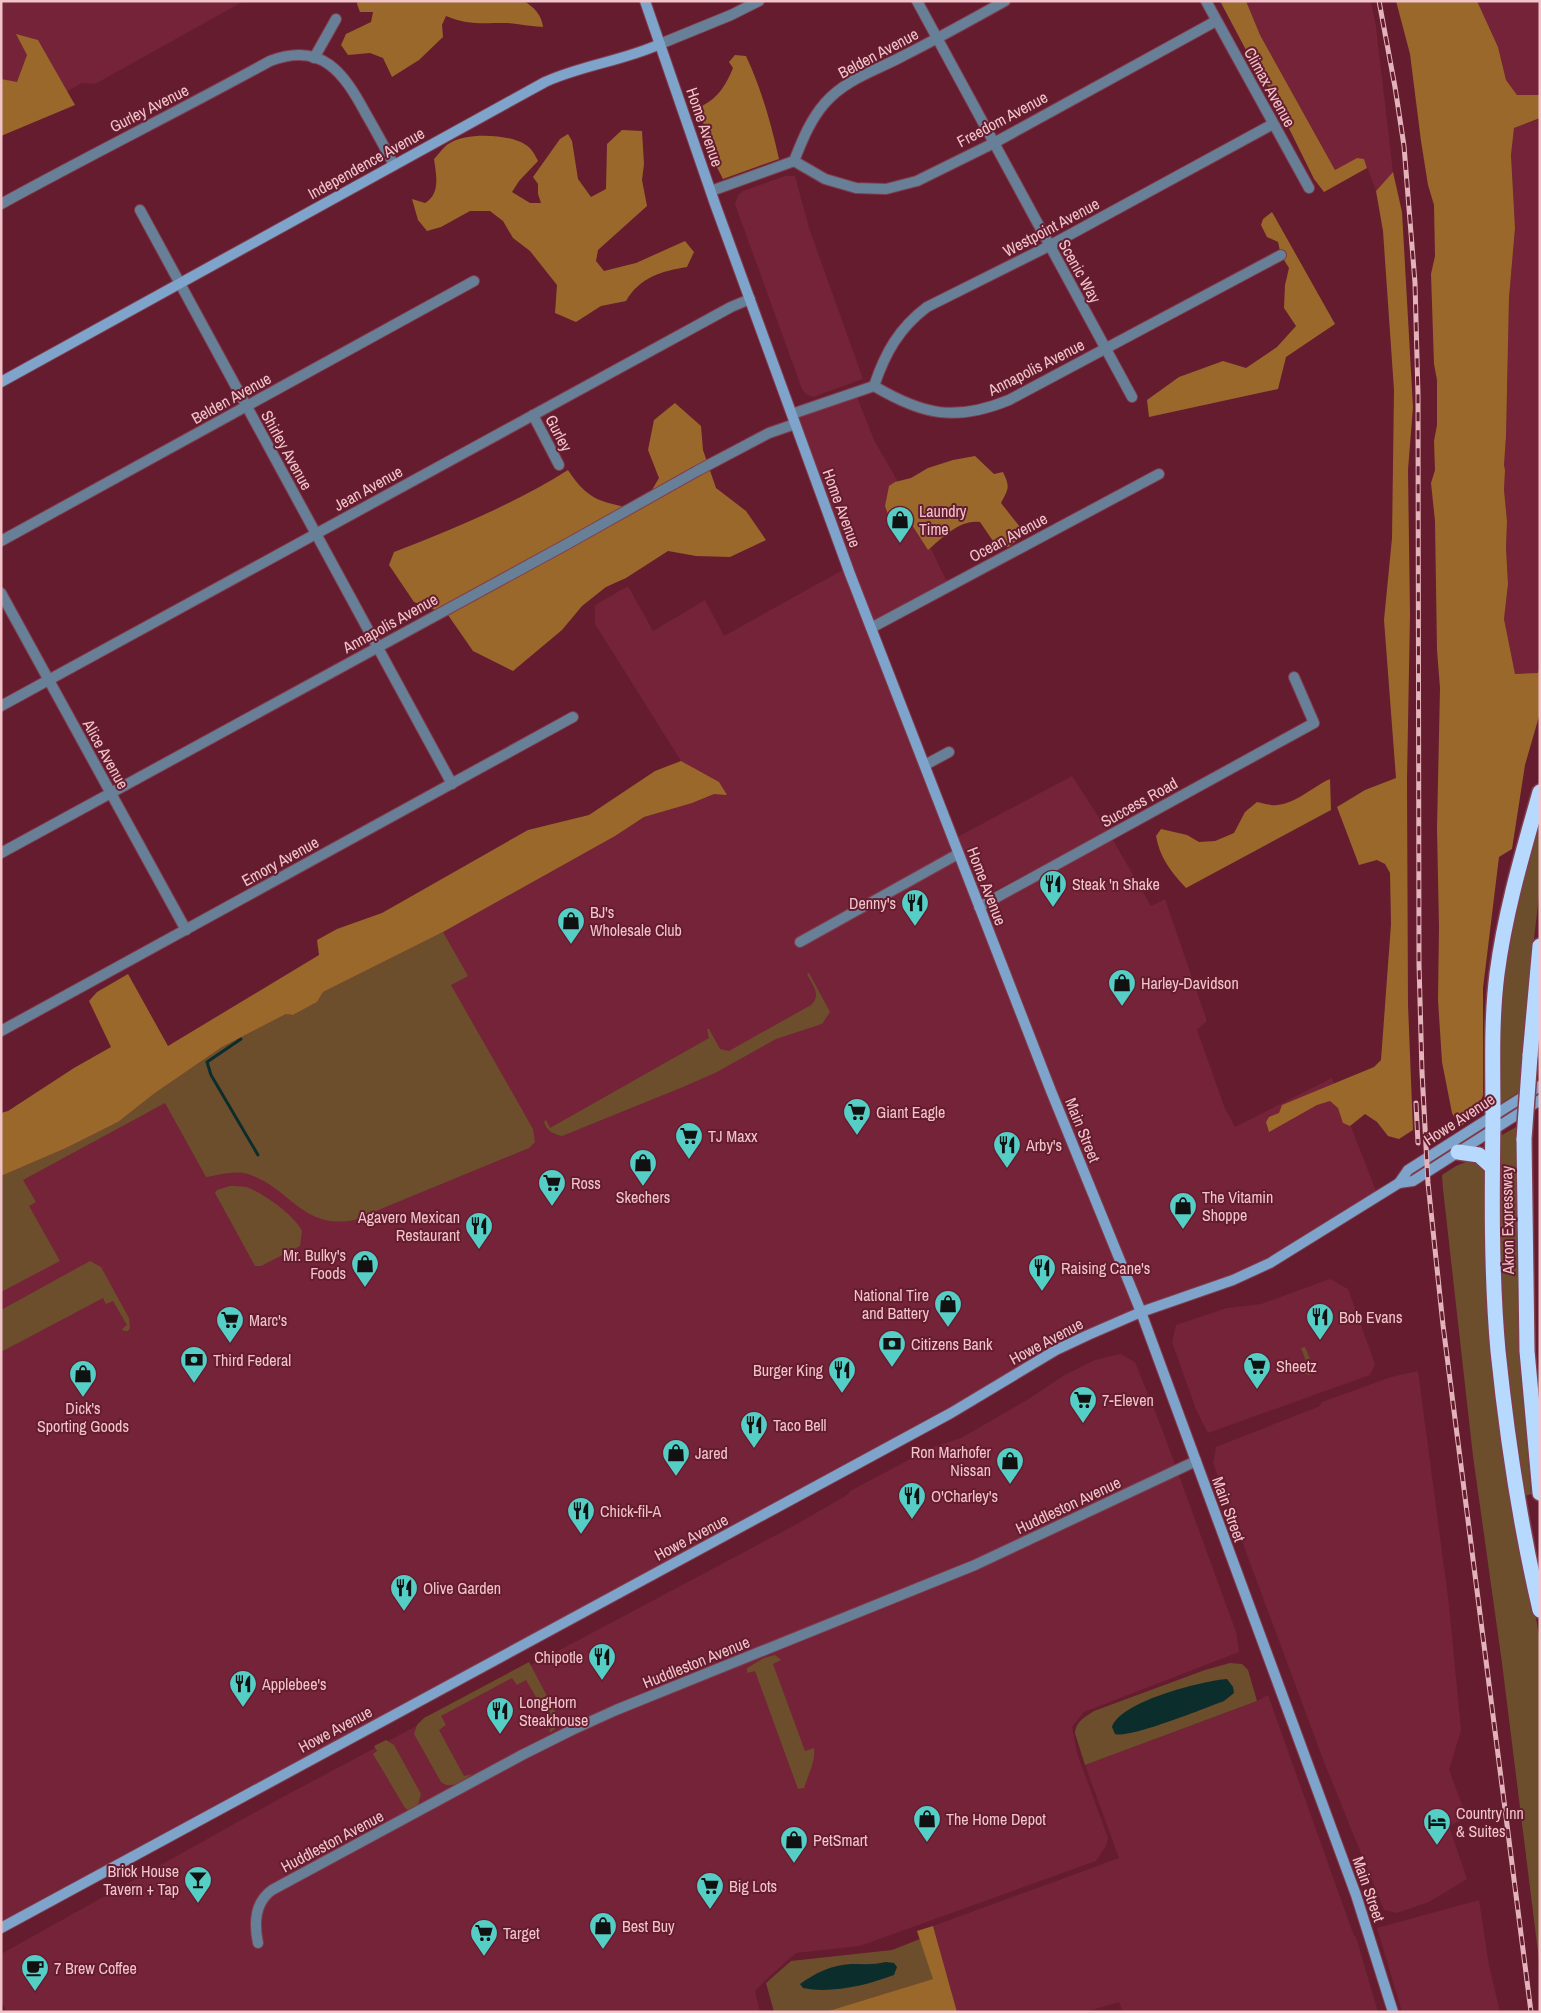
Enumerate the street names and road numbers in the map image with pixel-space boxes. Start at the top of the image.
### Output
street label: Belden Avenue [834,23,922,83]
street label: Climax Avenue [1239,43,1301,131]
street label: Gurley Avenue [106,79,192,137]
street label: Home Avenue [681,85,729,169]
street label: Freedom Avenue [953,86,1051,152]
street label: Independence Avenue [304,122,428,204]
street label: Westpoint Avenue [999,192,1103,262]
street label: Scenic Way [1054,235,1107,307]
street label: Annapolis Avenue [983,333,1088,401]
street label: Belden Avenue [187,367,275,429]
street label: Shirley Avenue [256,406,318,494]
street label: Gurley [540,411,578,456]
street label: Jean Avenue [330,460,406,516]
street label: Home Avenue [818,466,866,550]
street label: Ocean Avenue [965,507,1051,567]
street label: Annapolis Avenue [338,588,441,659]
street label: Alice Avenue [77,714,134,793]
street label: Success Road [1097,772,1181,832]
street label: Emory Avenue [237,831,323,891]
street label: Home Avenue [962,844,1012,928]
street label: Howe Avenue [1419,1088,1499,1150]
street label: Main Street [1060,1094,1106,1166]
street label: Akron Expressway [1495,1165,1519,1276]
street label: Howe Avenue [1005,1312,1087,1370]
street label: Huddleston Avenue [1012,1471,1124,1539]
street label: Main Street [1207,1473,1251,1545]
street label: Howe Avenue [650,1508,732,1566]
street label: Huddleston Avenue [639,1631,753,1693]
street label: Howe Avenue [294,1700,376,1758]
street label: Huddleston Avenue [277,1805,387,1877]
street label: Main Street [1348,1853,1391,1925]

